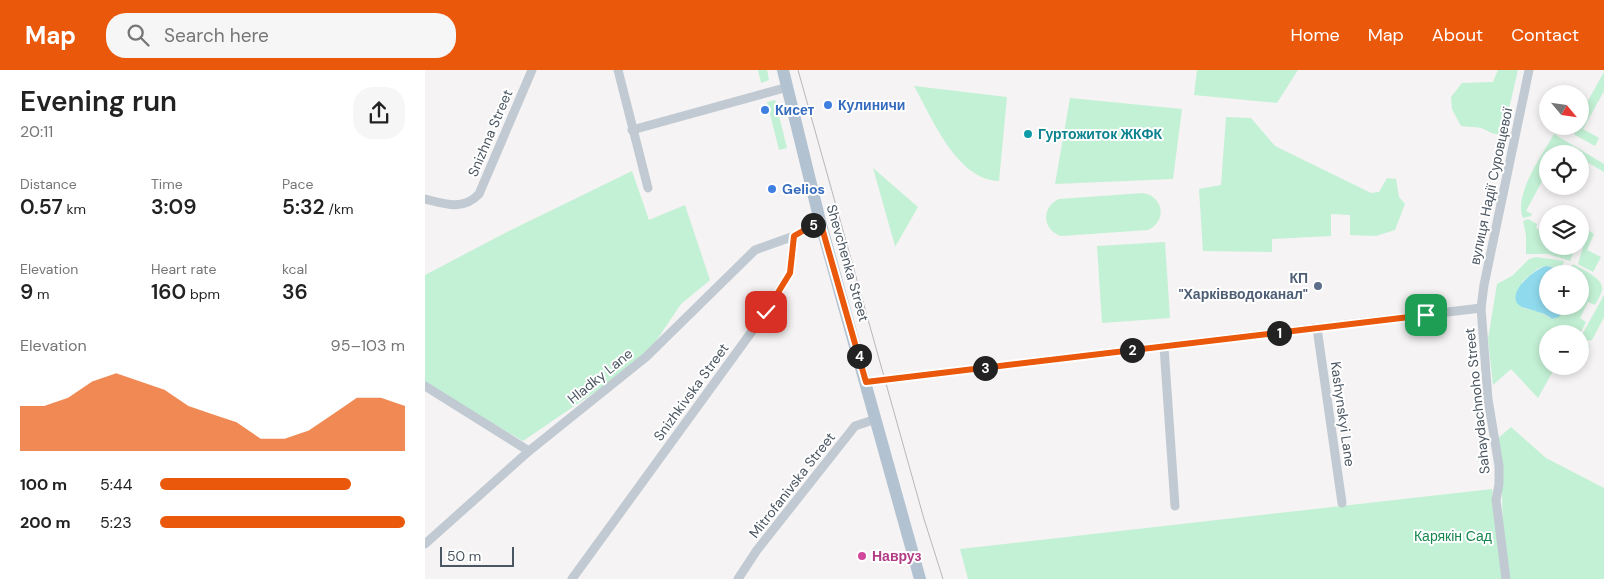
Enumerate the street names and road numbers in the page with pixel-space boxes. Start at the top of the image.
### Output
street label: Snizhna Street [464,87,516,179]
street label: вулиця Надії Суровцевої [1466,106,1517,266]
street label: Shevchenka Street [823,202,873,324]
street label: Sahaydachnoho Street [1460,327,1494,475]
street label: Snizhkivska Street [649,340,733,444]
street label: Hladky Lane [564,344,636,408]
street label: Kashynskyi Lane [1327,360,1359,468]
street label: Mitrofanivska Street [745,428,839,542]

